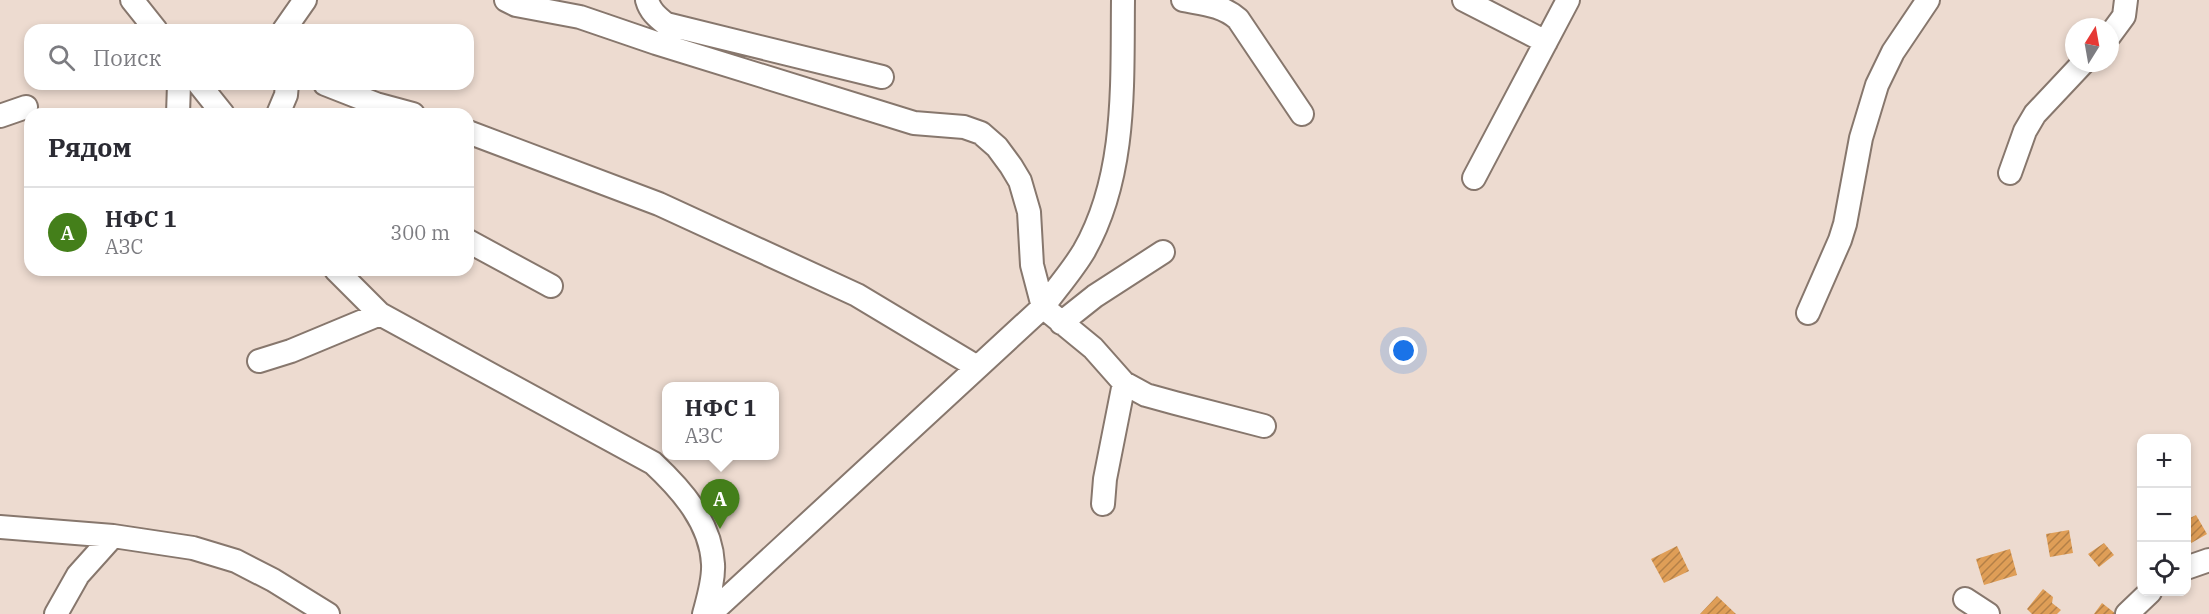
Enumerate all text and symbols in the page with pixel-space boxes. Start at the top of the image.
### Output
north arrow [2065,18,2119,72]
search box [24,24,474,90]
icon: search [45,41,78,74]
text: Поиск [93,43,161,72]
text: Рядом [48,130,132,164]
text: НФС 1 [105,204,177,233]
text: A [61,219,74,246]
text: 300 m [390,219,450,246]
text: АЗС [105,233,144,260]
your location [1389,336,1418,365]
popup [662,382,779,460]
text: НФС 1 [685,393,756,422]
text: АЗС [685,422,723,449]
map controls [2137,434,2191,596]
button: + [2137,434,2191,488]
pin: A [700,480,740,529]
button: − [2137,488,2191,542]
button: locate [2137,542,2191,596]

